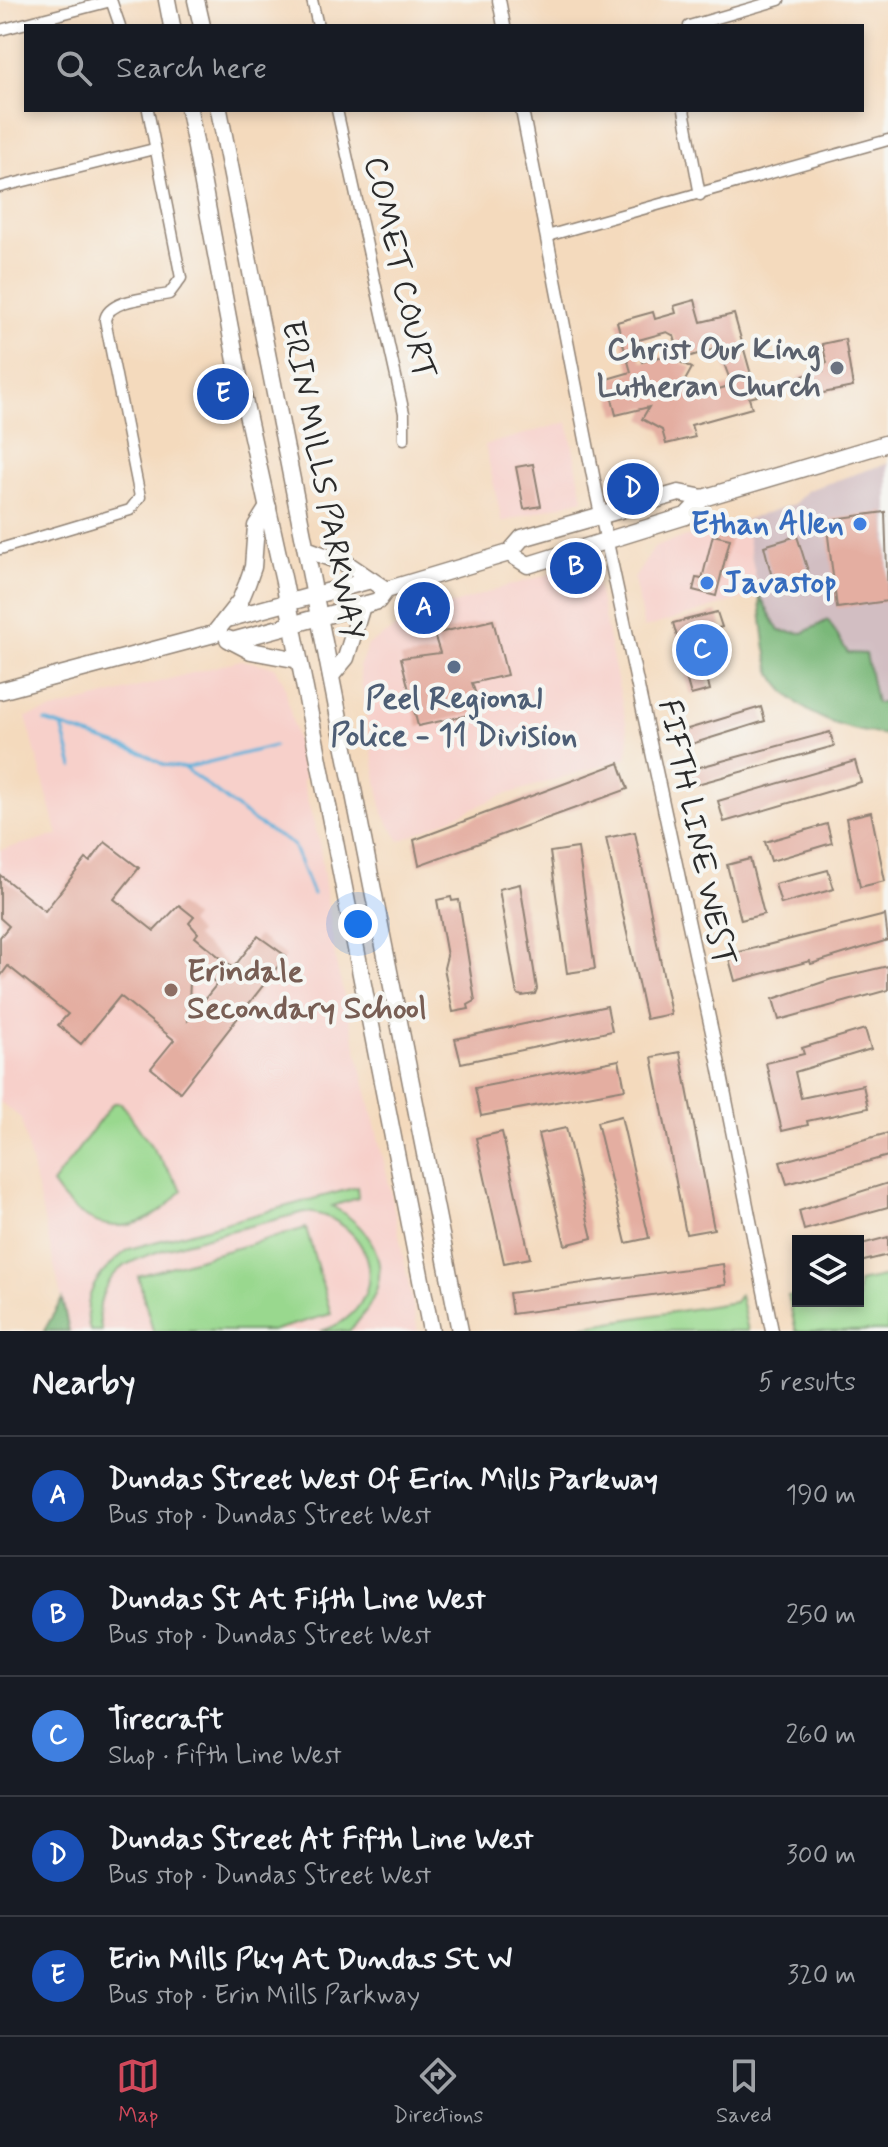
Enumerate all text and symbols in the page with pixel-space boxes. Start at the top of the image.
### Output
search box [24,24,864,112]
icon: search [52,46,96,90]
text: Search here [116,49,267,88]
street label: COMET COURT [353,153,445,383]
street label: ERIN MILLS PARKWAY [270,317,374,643]
place label: Christ Our King Lutheran Church [597,329,821,408]
marker: Christ Our King Lutheran Church [828,359,846,377]
pin: E [197,364,249,424]
pin: D [607,459,659,519]
place label: Ethan Allen [691,503,844,545]
marker: Ethan Allen [851,515,869,533]
pin: B [550,538,602,598]
place label: Javastop [723,562,837,604]
marker: Javastop [698,574,716,592]
pin: A [398,578,450,638]
pin: C [676,620,728,680]
marker: Peel Regional Police - 11 Division [445,658,463,676]
place label: Peel Regional Police - 11 Division [331,678,577,757]
street label: FIFTH LINE WEST [647,696,745,970]
your location [338,904,378,944]
place label: Erindale Secondary School [187,951,427,1030]
marker: Erindale Secondary School [162,981,180,999]
map controls [792,1235,864,1307]
button: layers [792,1235,864,1307]
text: Nearby [32,1361,136,1406]
text: 5 results [758,1366,856,1400]
text: Dundas Street West Of Erin Mills Parkway [108,1460,658,1499]
text: A [49,1479,67,1513]
text: 190 m [786,1479,856,1513]
text: Bus stop · Dundas Street West [108,1499,432,1533]
text: Dundas St At Fifth Line West [108,1580,486,1619]
text: B [50,1599,66,1633]
text: 250 m [786,1599,856,1633]
text: Bus stop · Dundas Street West [108,1619,432,1653]
text: Tirecraft [108,1700,224,1739]
text: C [49,1719,67,1753]
text: 260 m [786,1719,856,1753]
text: Shop · Fifth Line West [108,1739,342,1773]
text: Dundas Street At Fifth Line West [108,1820,534,1859]
text: D [49,1839,67,1873]
text: 300 m [786,1839,856,1873]
text: Bus stop · Dundas Street West [108,1859,432,1893]
text: Erin Mills Pky At Dundas St W [108,1940,512,1979]
text: E [50,1959,66,1993]
text: 320 m [787,1959,856,1993]
text: Bus stop · Erin Mills Parkway [108,1979,420,2013]
tab: Map [116,2054,160,2130]
tab: Directions [393,2054,483,2130]
tab: Saved [716,2054,772,2130]

